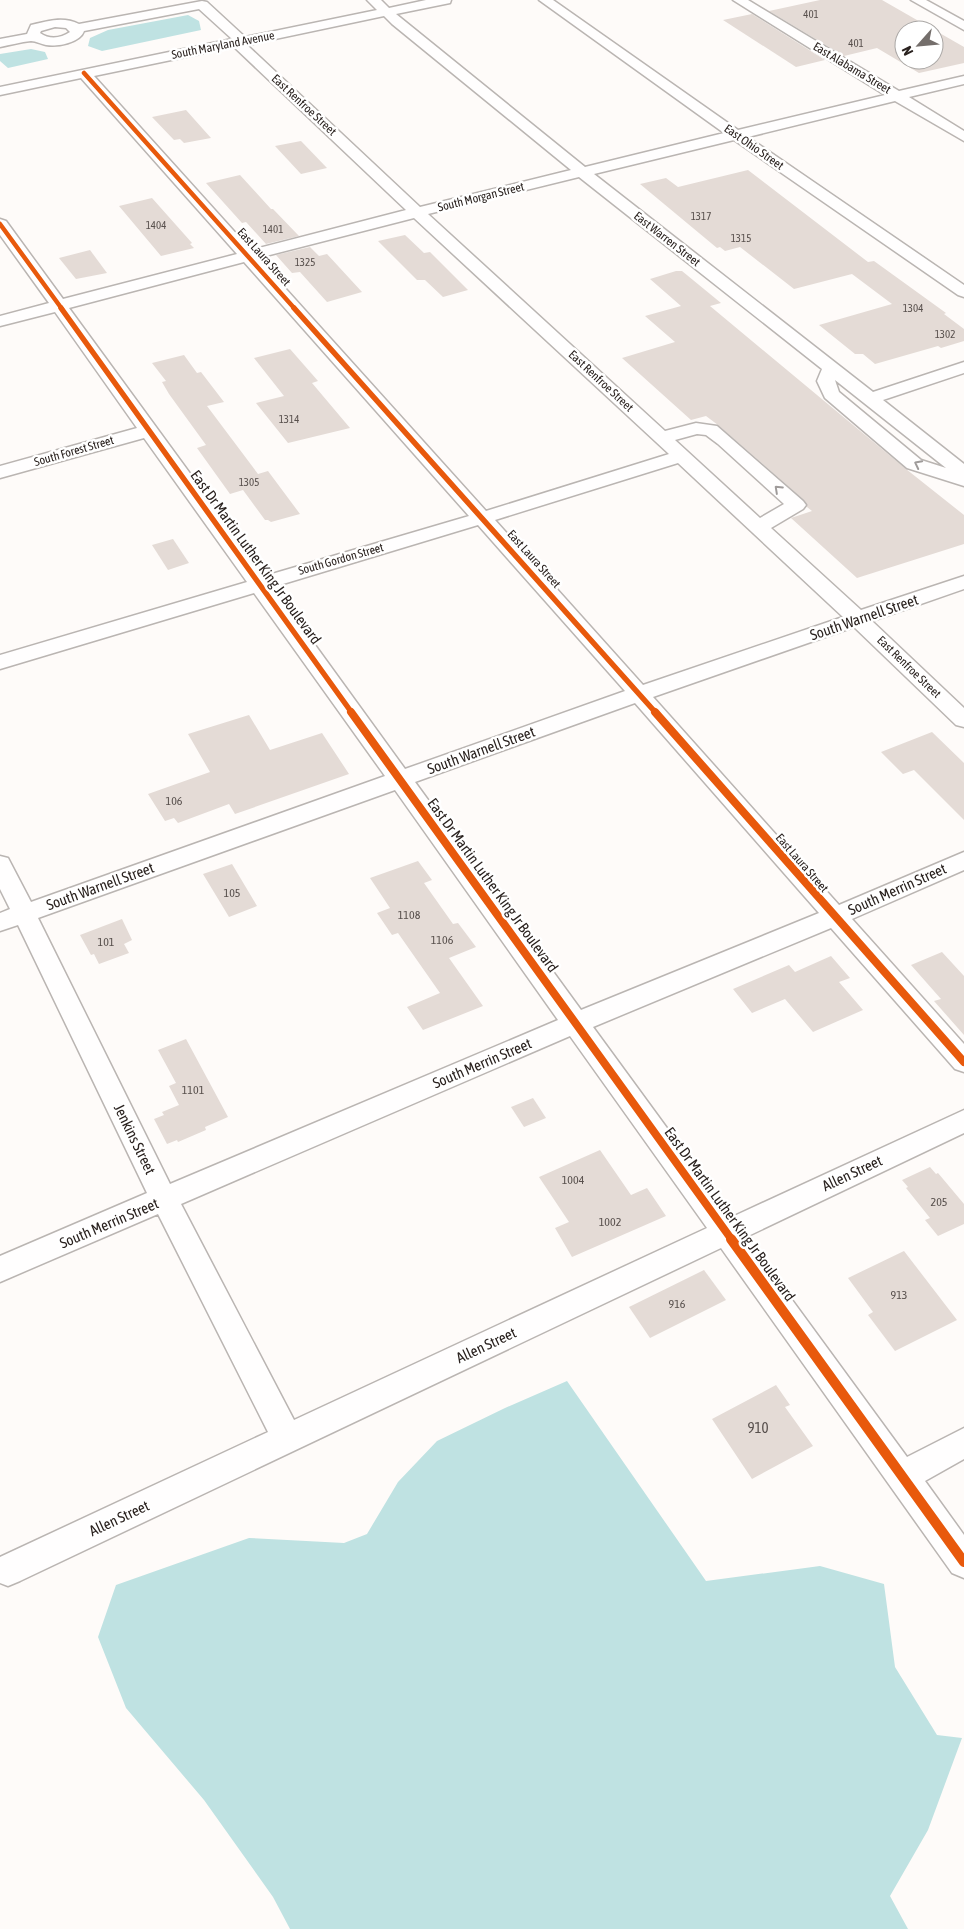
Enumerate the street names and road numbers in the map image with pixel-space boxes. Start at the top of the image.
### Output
street label: South Maryland Avenue [170,28,276,62]
street label: East Alabama Street [811,39,894,97]
street label: East Renfroe Street [269,72,340,139]
street label: East Ohio Street [722,121,787,173]
street label: South Morgan Street [436,179,526,215]
street label: East Warren Street [631,209,703,270]
street label: East Laura Street [234,225,294,289]
street label: East Renfroe Street [566,348,637,415]
street label: South Forest Street [33,433,116,469]
street label: East Dr Martin Luther King Jr Boulevard [187,467,325,647]
street label: East Laura Street [504,527,564,591]
street label: South Gordon Street [297,540,386,578]
street label: South Warnell Street [808,591,920,643]
street label: East Renfroe Street [874,633,944,701]
street label: South Warnell Street [425,723,537,777]
street label: East Dr Martin Luther King Jr Boulevard [424,795,562,975]
street label: East Laura Street [773,831,832,896]
street label: South Warnell Street [44,859,156,913]
street label: South Merrin Street [845,860,949,918]
street label: South Merrin Street [430,1035,534,1091]
street label: Jenkins Street [111,1101,159,1177]
street label: East Dr Martin Luther King Jr Boulevard [661,1124,799,1304]
street label: Allen Street [819,1152,885,1194]
street label: South Merrin Street [57,1195,161,1251]
street label: Allen Street [453,1324,519,1366]
street label: Allen Street [86,1497,152,1539]

